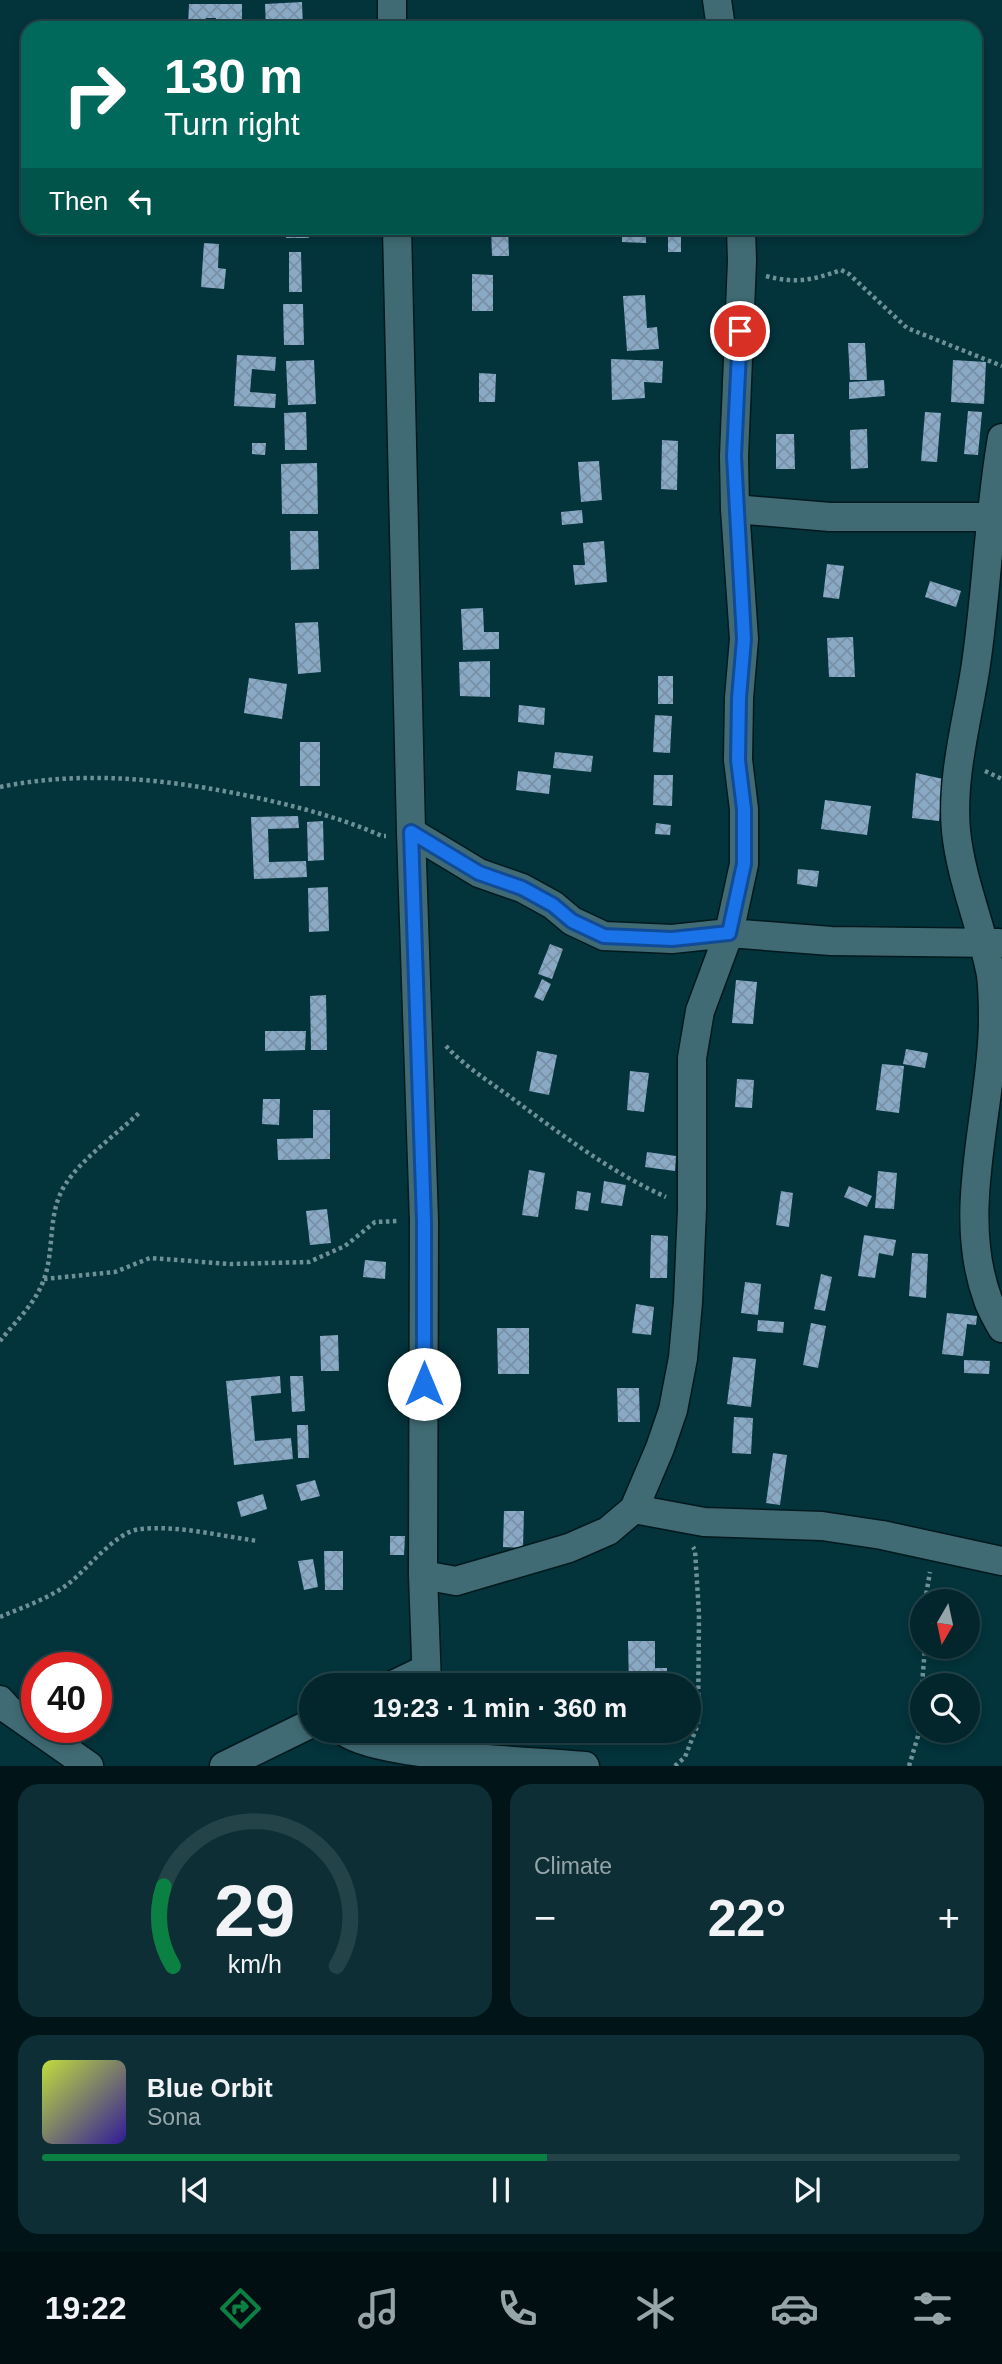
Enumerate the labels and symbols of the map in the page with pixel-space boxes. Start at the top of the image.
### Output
pin [710,301,770,361]
position arrow [387,1347,461,1421]
north arrow [910,1589,980,1659]
speed limit sign: 40 [21,1652,112,1743]

